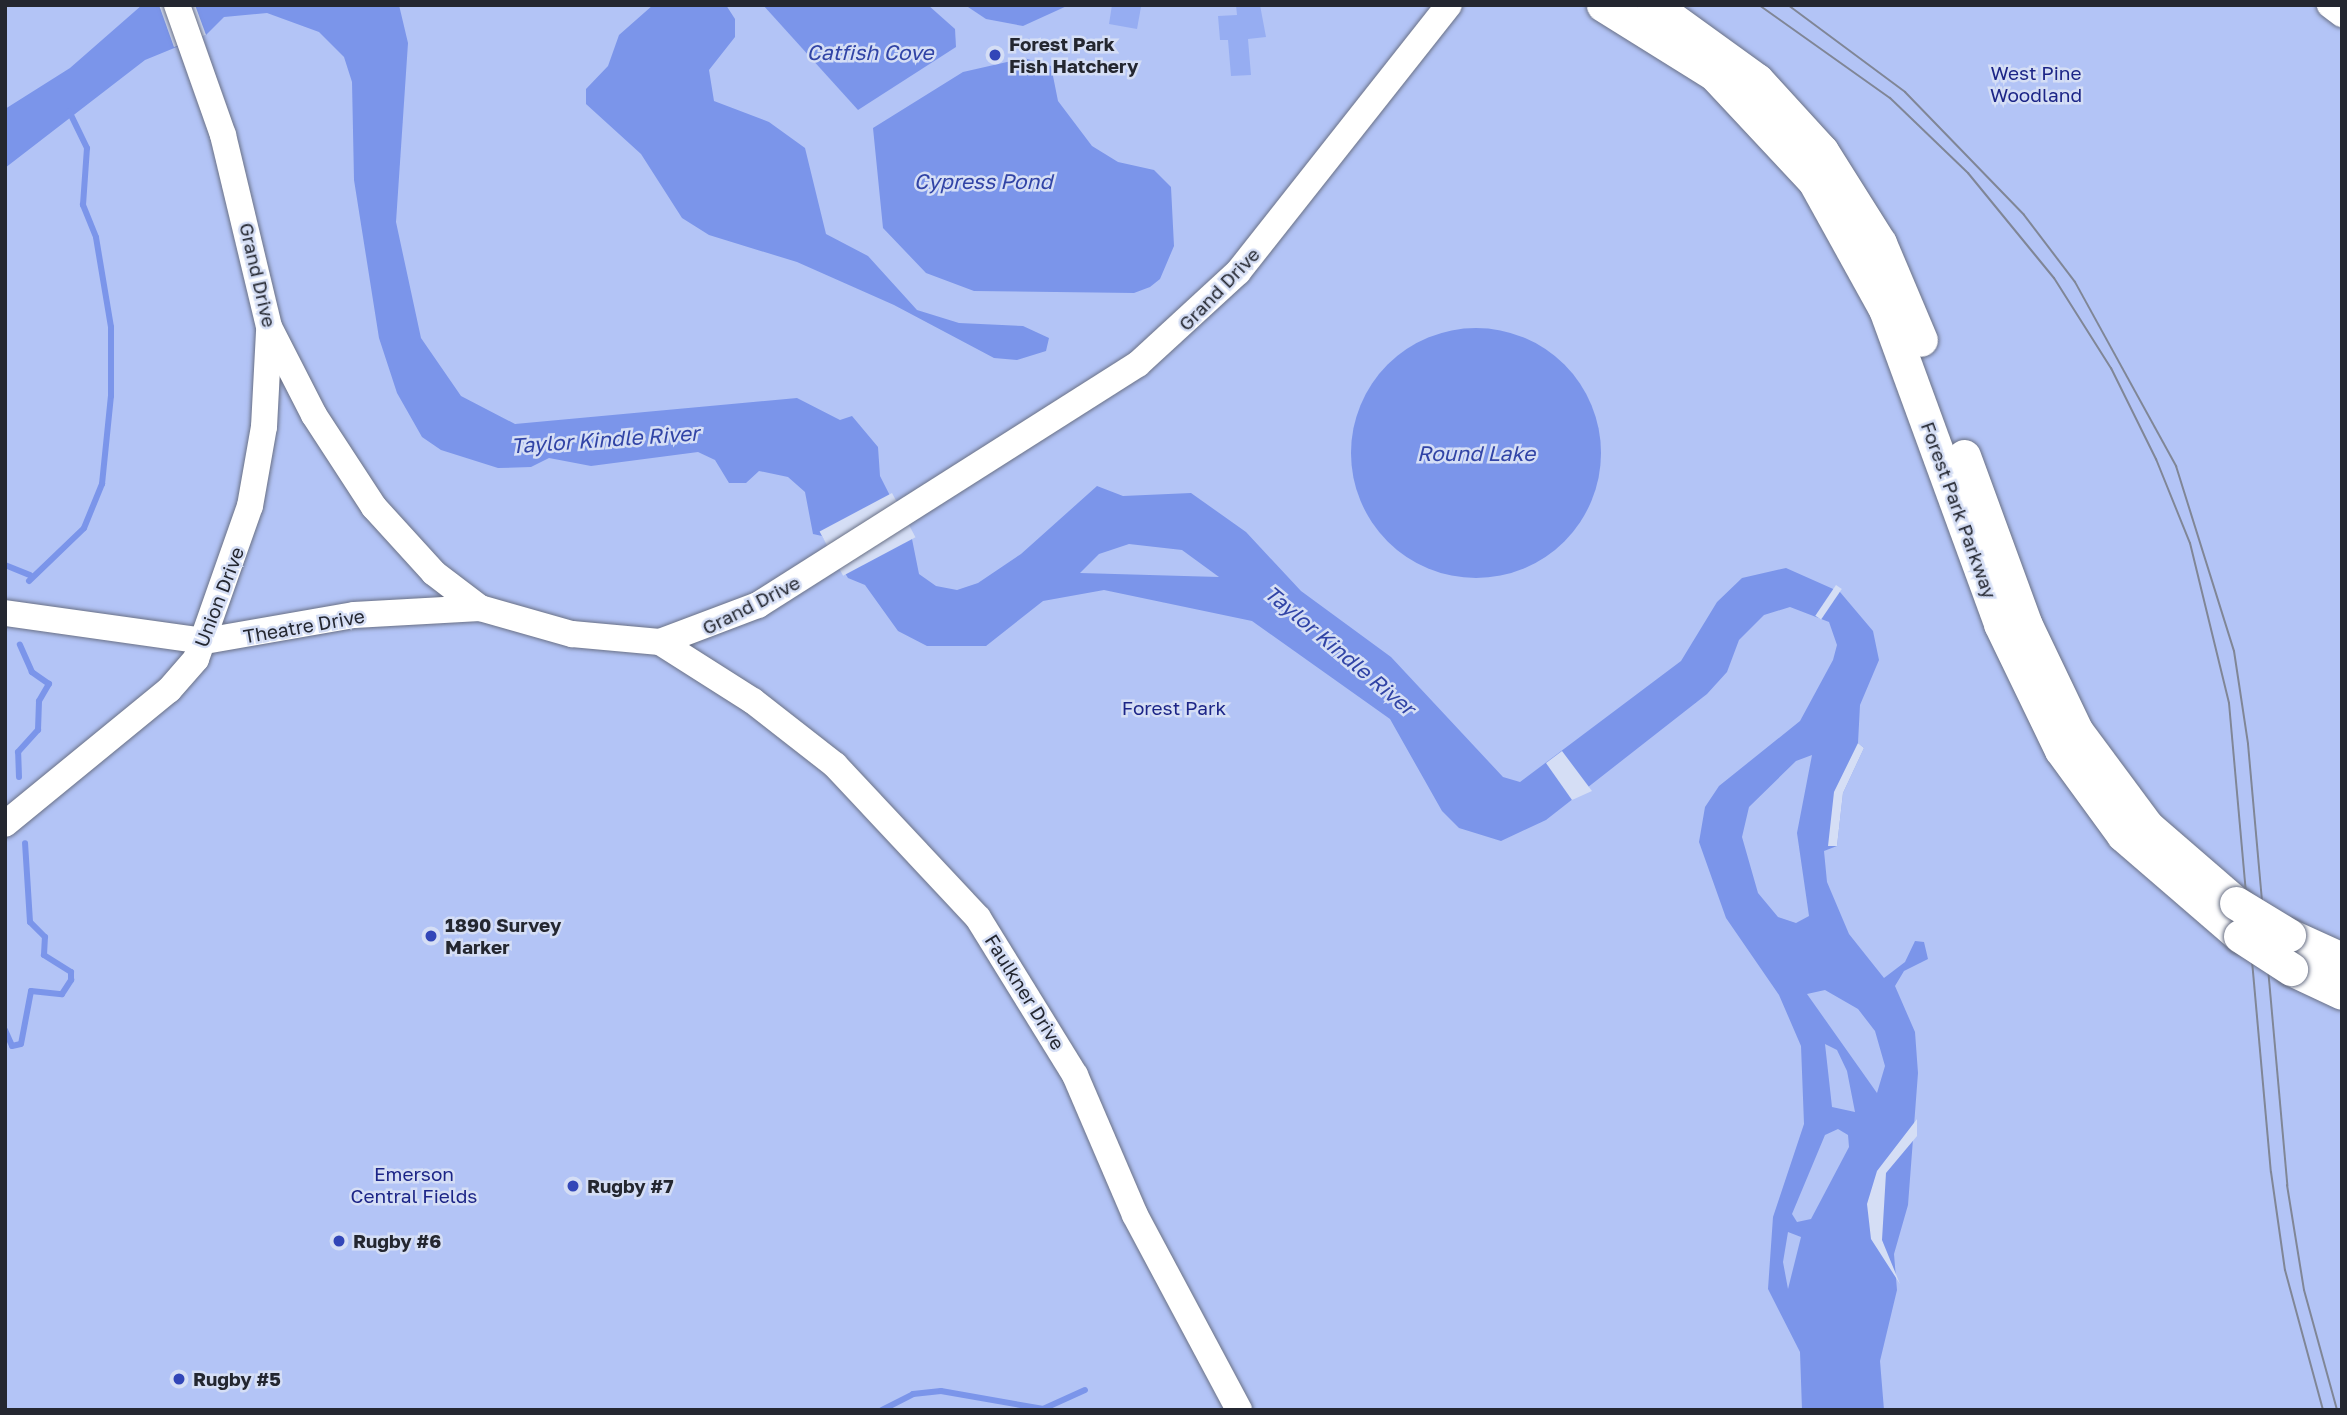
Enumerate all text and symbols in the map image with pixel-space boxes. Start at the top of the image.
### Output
place label: Forest Park Fish Hatchery [1009,33,1138,77]
water label: Catfish Cove [807,39,933,65]
marker: Forest Park Fish Hatchery [987,47,1003,63]
park label: West Pine Woodland [1990,62,2082,106]
water label: Cypress Pond [914,168,1052,194]
street label: Grand Drive [235,221,281,329]
street label: Grand Drive [1174,243,1264,335]
street label: Forest Park Parkway [1916,419,2002,601]
water label: Taylor Kindle River [510,420,700,458]
water label: Round Lake [1417,440,1535,466]
street label: Union Drive [189,544,249,650]
street label: Grand Drive [698,571,804,639]
water label: Taylor Kindle River [1260,580,1420,720]
street label: Theatre Drive [242,604,366,648]
park label: Forest Park [1122,697,1226,719]
place label: 1890 Survey Marker [445,914,561,958]
marker: 1890 Survey Marker [423,928,439,944]
street label: Faulkner Drive [980,930,1070,1054]
park label: Emerson Central Fields [351,1163,477,1207]
place label: Rugby #7 [587,1175,674,1197]
marker: Rugby #7 [565,1178,581,1194]
place label: Rugby #6 [353,1230,441,1252]
marker: Rugby #6 [331,1233,347,1249]
place label: Rugby #5 [193,1368,281,1390]
marker: Rugby #5 [171,1371,187,1387]

